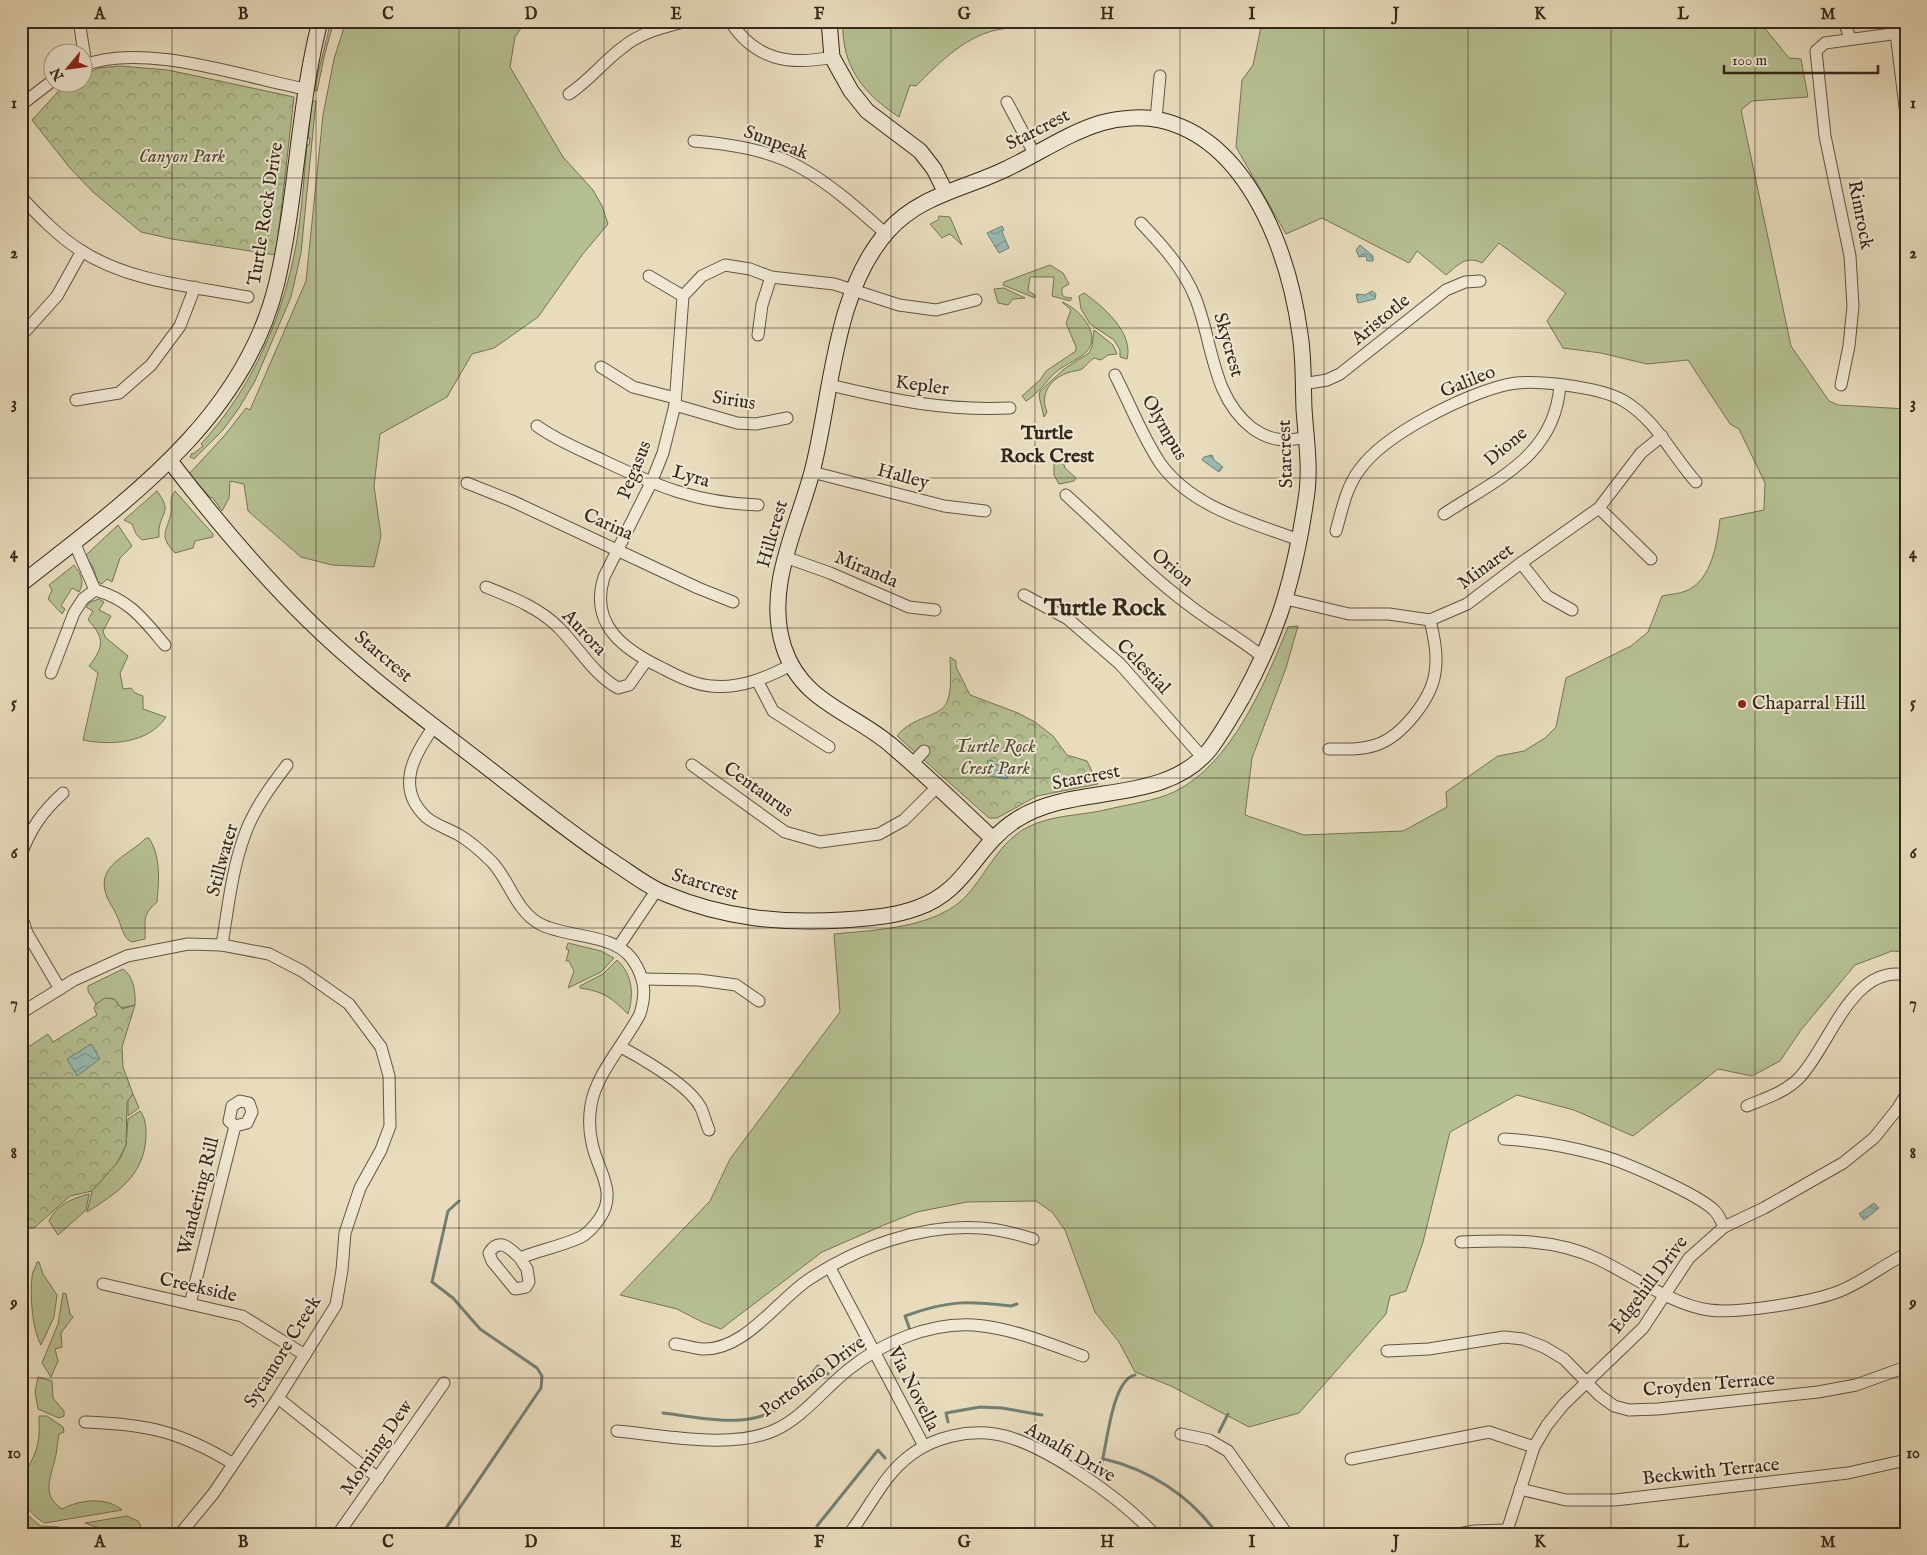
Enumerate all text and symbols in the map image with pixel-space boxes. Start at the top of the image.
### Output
text: A [94,5,107,25]
text: B [238,5,249,25]
text: C [382,5,394,25]
text: D [525,5,538,25]
text: E [670,5,682,25]
text: F [814,5,825,25]
text: G [958,5,971,25]
text: H [1100,5,1114,25]
text: I [1249,5,1256,25]
text: J [1391,5,1400,25]
text: K [1534,5,1547,25]
text: L [1677,5,1689,25]
text: M [1820,5,1836,25]
north arrow [42,42,92,92]
scale bar [1724,42,1878,74]
text: 100 m [1732,51,1768,70]
text: N [47,64,69,84]
text: 1 [11,94,17,114]
text: 1 [1910,94,1916,114]
street label: Starcrest [1002,104,1074,156]
street label: Sunpeak [740,120,812,166]
street label: Turtle Rock Drive [243,140,289,287]
park label: Canyon Park [139,145,226,169]
street label: Rimrock [1842,179,1879,252]
text: 2 [10,244,18,264]
text: 2 [1909,244,1917,264]
street label: Aristotle [1346,289,1415,352]
street label: Skycrest [1207,310,1249,381]
street label: Galileo [1437,360,1499,404]
street label: Kepler [894,370,950,402]
street label: Sirius [711,386,757,416]
street label: Olympus [1136,391,1192,465]
text: 3 [11,394,17,414]
text: 3 [1910,394,1916,414]
street label: Starcrest [1273,419,1299,489]
district label: Turtle Rock Crest [1000,421,1094,469]
street label: Dione [1479,422,1533,472]
street label: Pegasus [612,437,658,503]
street label: Halley [874,459,932,496]
street label: Lyra [670,460,713,494]
street label: Hillcrest [752,497,794,570]
street label: Carina [579,503,637,547]
street label: Minaret [1453,538,1519,595]
street label: Orion [1146,543,1198,593]
text: 4 [10,544,19,564]
text: 4 [1909,544,1918,564]
street label: Miranda [831,546,902,594]
district label: Turtle Rock [1043,593,1167,624]
street label: Aurora [556,604,612,662]
street label: Starcrest [349,626,417,689]
street label: Celestial [1111,634,1176,700]
place label: Chaparral Hill [1752,692,1867,716]
text: 5 [11,694,17,714]
text: 5 [1910,694,1916,714]
marker: Chaparral Hill [1736,698,1748,710]
park label: Turtle Rock Crest Park [954,735,1036,781]
street label: Centaurus [718,757,798,823]
street label: Starcrest [1050,760,1122,796]
street label: Stillwater [202,821,244,899]
text: 6 [11,844,19,864]
text: 6 [1910,844,1918,864]
street label: Starcrest [669,864,742,907]
text: 7 [10,994,18,1014]
text: 7 [1909,994,1917,1014]
street label: Wandering Rill [173,1134,225,1257]
text: 8 [11,1144,17,1164]
text: 8 [1910,1144,1916,1164]
street label: Edgehill Drive [1604,1231,1694,1339]
street label: Creekside [157,1267,239,1309]
street label: Sycamore Creek [239,1291,327,1413]
text: 9 [10,1294,18,1314]
text: 9 [1909,1294,1917,1314]
street label: Portofino Drive [756,1331,871,1423]
street label: Via Novella [881,1342,945,1436]
street label: Croyden Terrace [1642,1367,1776,1403]
street label: Morning Dew [335,1395,419,1500]
street label: Amalfi Drive [1020,1417,1120,1489]
text: 10 [7,1444,21,1464]
text: 10 [1906,1444,1920,1464]
street label: Beckwith Terrace [1641,1453,1781,1491]
text: A [94,1533,107,1553]
text: B [238,1533,249,1553]
text: C [382,1533,394,1553]
text: D [525,1533,538,1553]
text: E [670,1533,682,1553]
text: F [814,1533,825,1553]
text: G [958,1533,971,1553]
text: H [1100,1533,1114,1553]
text: I [1249,1533,1256,1553]
text: J [1391,1533,1400,1553]
text: K [1534,1533,1547,1553]
text: L [1677,1533,1689,1553]
text: M [1820,1533,1836,1553]

